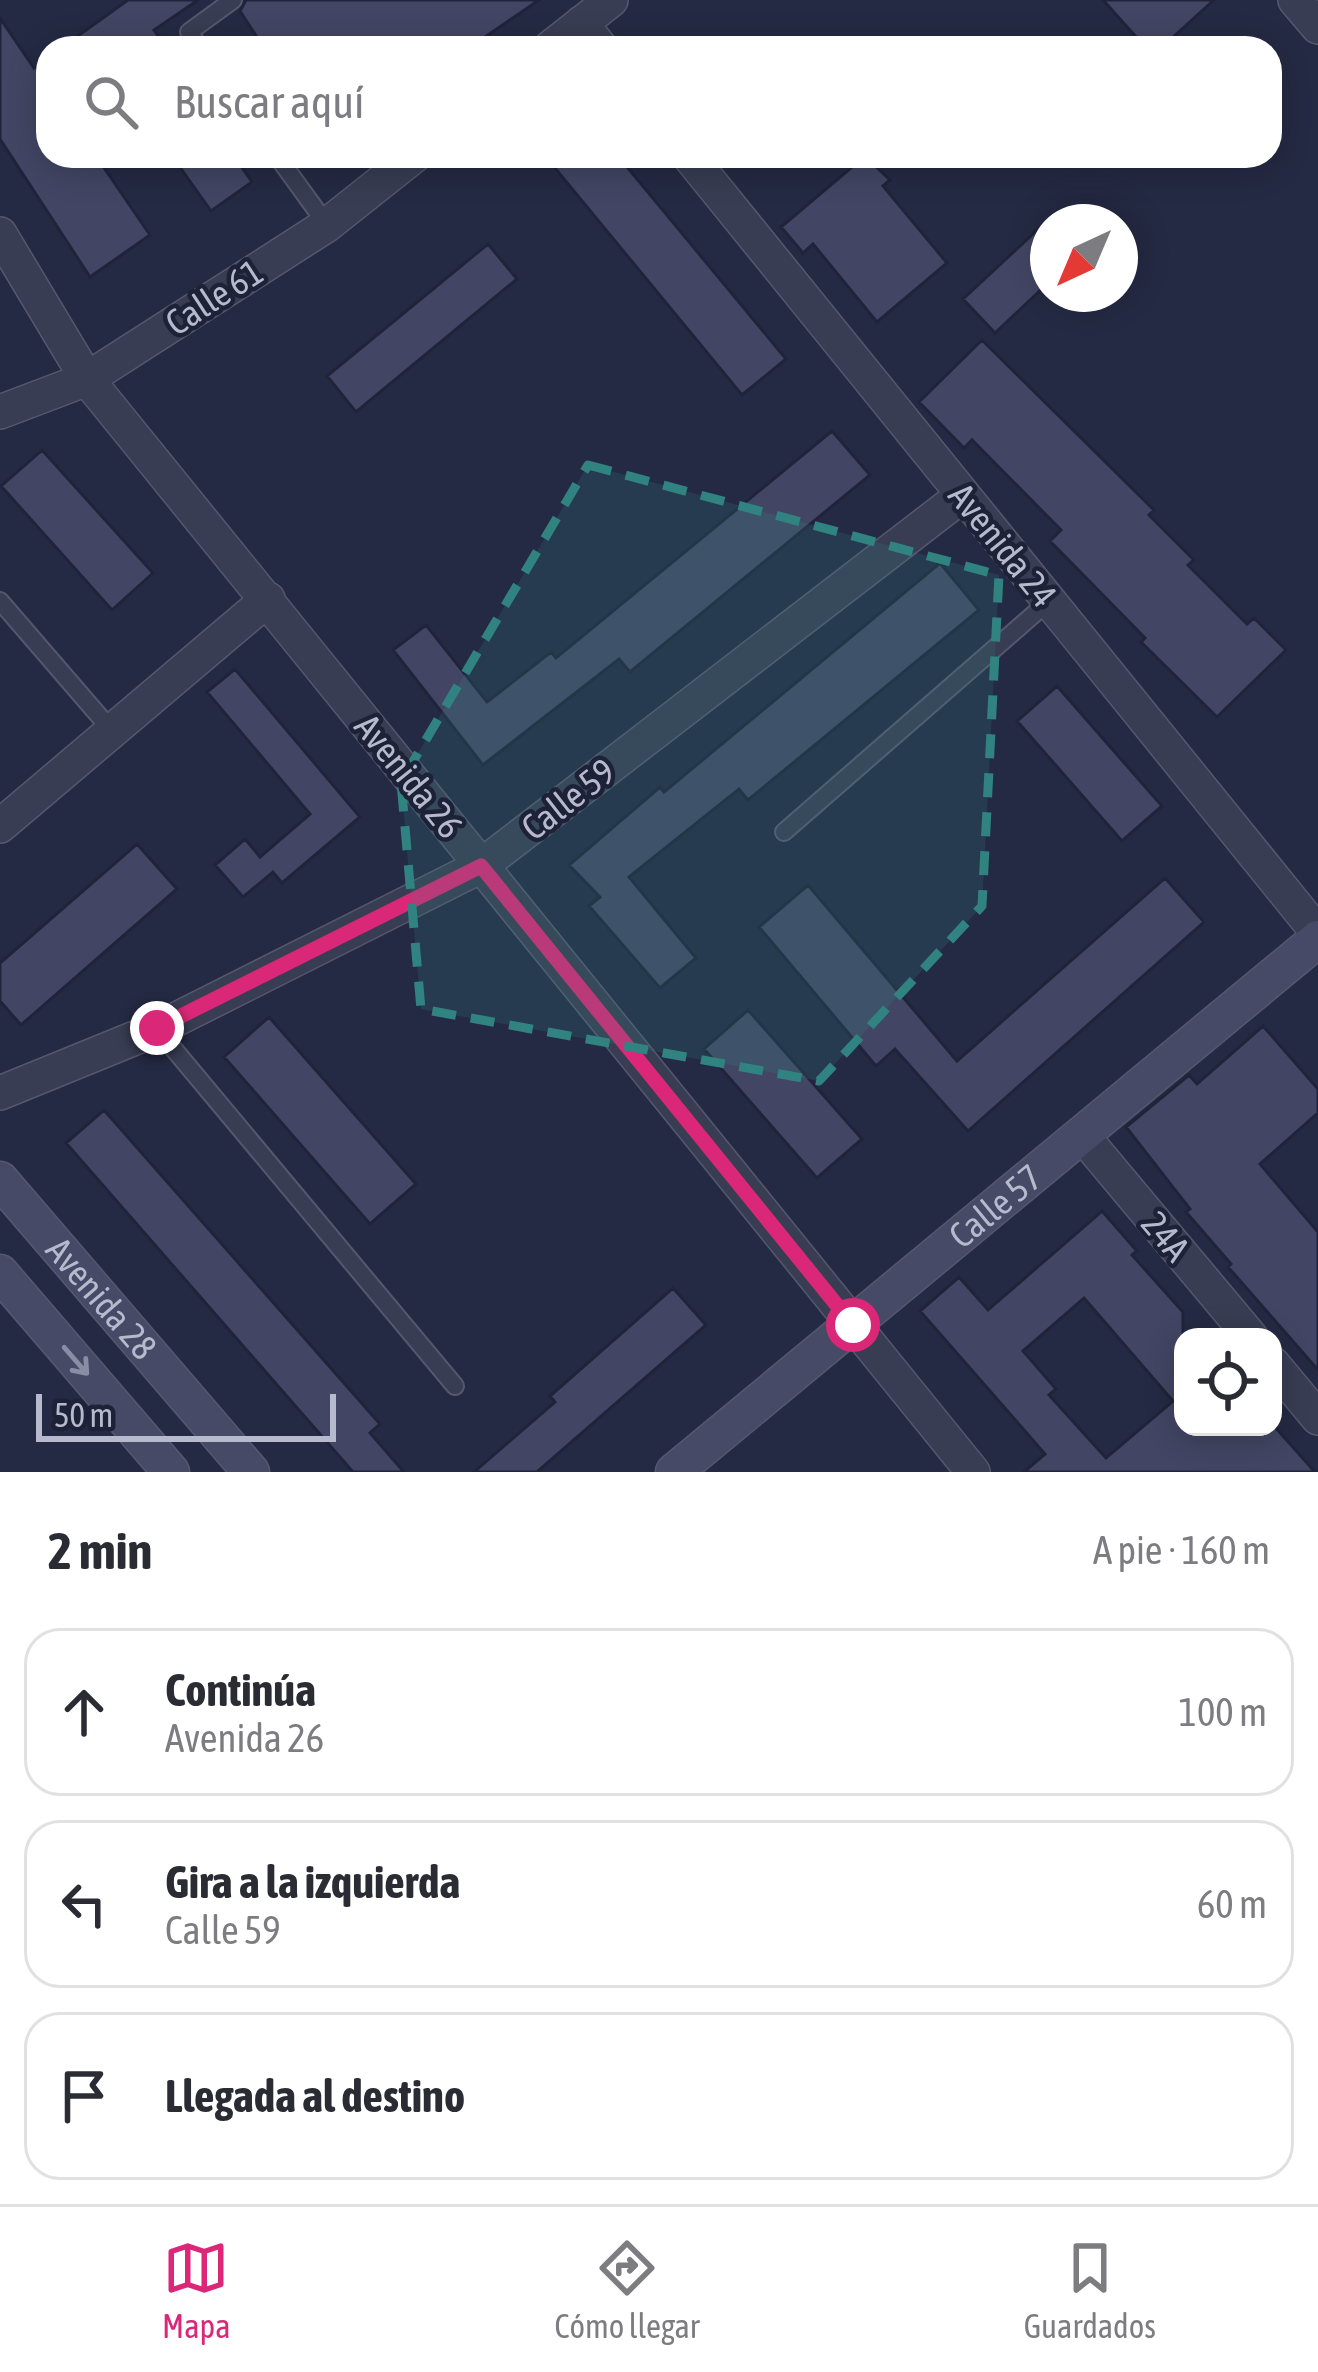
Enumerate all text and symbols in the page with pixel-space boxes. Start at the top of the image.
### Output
search box [36,36,1282,168]
icon: search [78,69,144,135]
text: Buscar aquí [174,76,364,128]
north arrow [1030,204,1138,312]
street label: Calle 61 [158,250,270,344]
street label: Avenida 24 [940,475,1066,615]
street label: Avenida 26 [346,706,472,846]
street label: Calle 59 [513,750,623,848]
route end [130,1001,184,1055]
street label: Calle 57 [941,1156,1050,1256]
street label: 24A [1133,1203,1199,1269]
street label: Avenida 28 [38,1229,165,1368]
route start [826,1298,880,1352]
map controls [1174,1328,1282,1436]
button: locate [1174,1328,1282,1436]
one-way arrow [62,1346,89,1376]
scale bar [36,1388,336,1441]
text: 50 m [54,1396,113,1434]
text: 2 min [48,1521,152,1580]
text: A pie · 160 m [1093,1528,1270,1572]
text: Continúa [165,1664,316,1716]
icon: ahead [51,1679,117,1745]
text: 100 m [1179,1690,1267,1734]
text: Avenida 26 [165,1716,324,1760]
text: Gira a la izquierda [165,1856,460,1908]
icon: left [51,1871,117,1937]
text: 60 m [1197,1882,1267,1926]
text: Calle 59 [165,1908,281,1952]
icon: arrive [51,2063,117,2129]
text: Llegada al destino [165,2070,465,2122]
tab: Mapa [162,2235,231,2345]
tab: Cómo llegar [555,2235,700,2345]
tab: Guardados [1024,2235,1156,2345]

